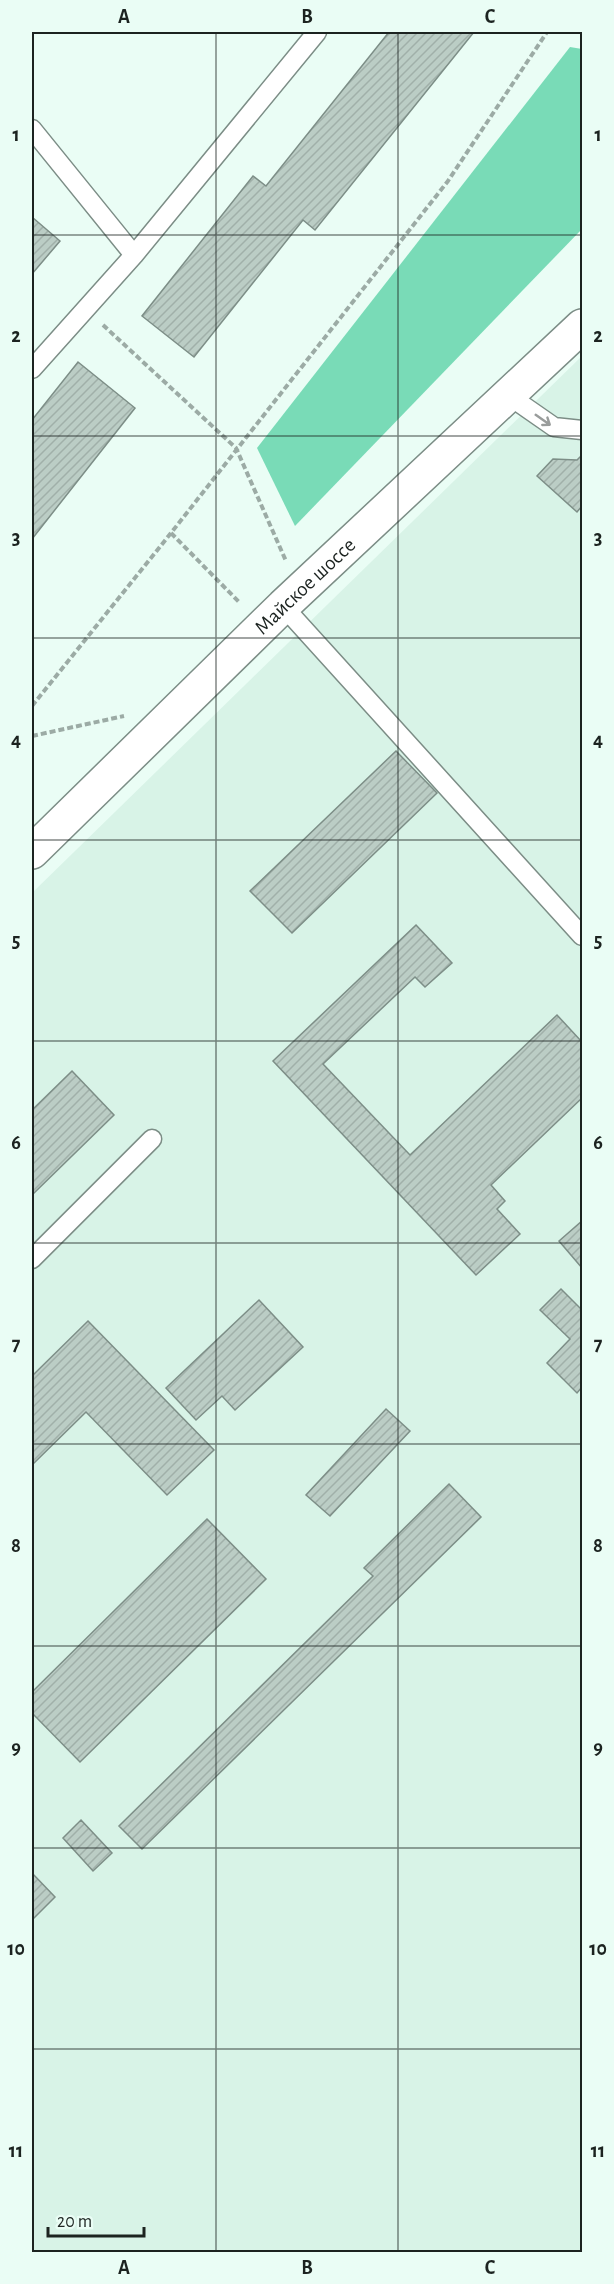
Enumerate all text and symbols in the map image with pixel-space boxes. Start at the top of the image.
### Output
text: A [118,7,130,27]
text: B [301,7,313,27]
text: C [485,7,496,27]
text: 1 [12,125,20,145]
text: 1 [594,125,602,145]
text: 2 [11,326,21,346]
text: 2 [593,326,603,346]
one-way arrow [534,414,551,426]
text: 3 [12,528,20,548]
text: 3 [594,528,602,548]
street label: Майское шоссе [251,534,360,639]
text: 4 [11,730,21,750]
text: 4 [593,730,603,750]
text: 5 [12,931,20,951]
text: 5 [594,931,602,951]
text: 6 [11,1133,21,1153]
text: 6 [593,1133,603,1153]
text: 7 [12,1334,21,1354]
text: 7 [594,1334,603,1354]
text: 8 [11,1536,21,1556]
text: 8 [593,1536,603,1556]
text: 9 [11,1738,21,1758]
text: 9 [593,1738,603,1758]
text: 10 [7,1939,25,1959]
text: 10 [589,1939,607,1959]
text: 11 [9,2141,23,2161]
text: 11 [591,2141,605,2161]
scale bar [48,2200,144,2238]
text: 20 m [57,2213,92,2231]
text: A [118,2258,130,2278]
text: B [301,2258,313,2278]
text: C [485,2258,496,2278]

